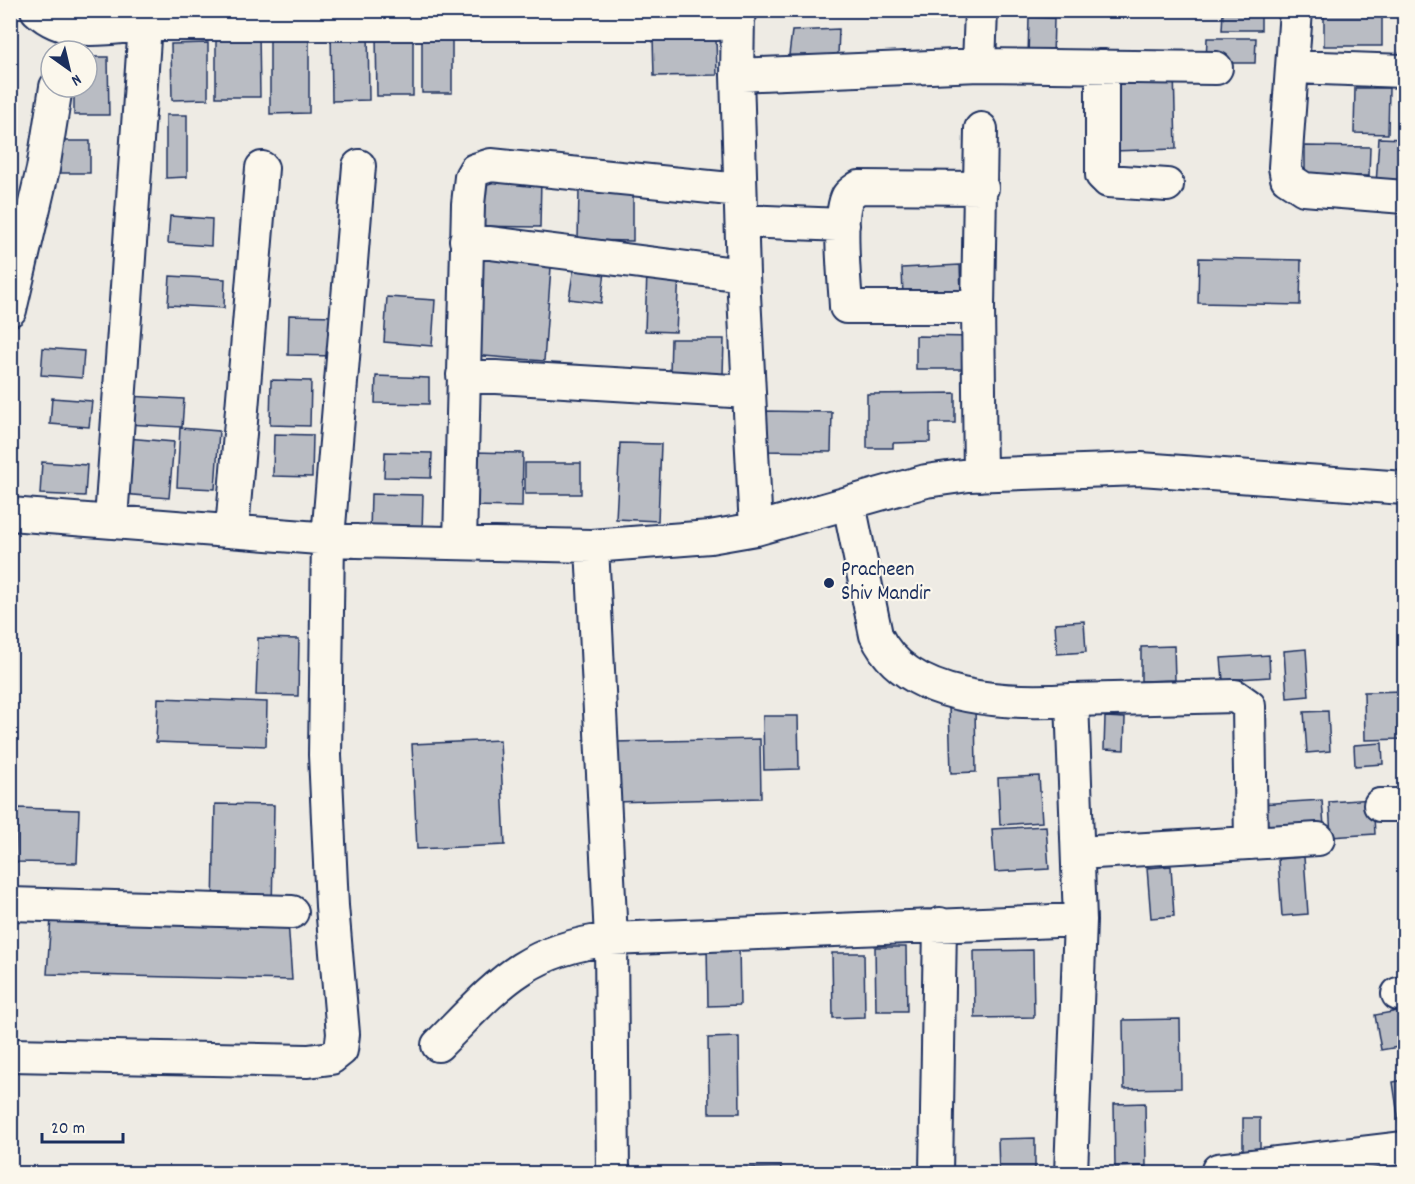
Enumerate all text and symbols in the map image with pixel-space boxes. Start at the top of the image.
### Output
north arrow [39,39,99,99]
text: N [66,68,86,91]
place label: Pracheen Shiv Mandir [841,556,931,610]
marker: Pracheen Shiv Mandir [822,576,836,590]
scale bar [42,1106,123,1144]
text: 20 m [51,1117,85,1142]

